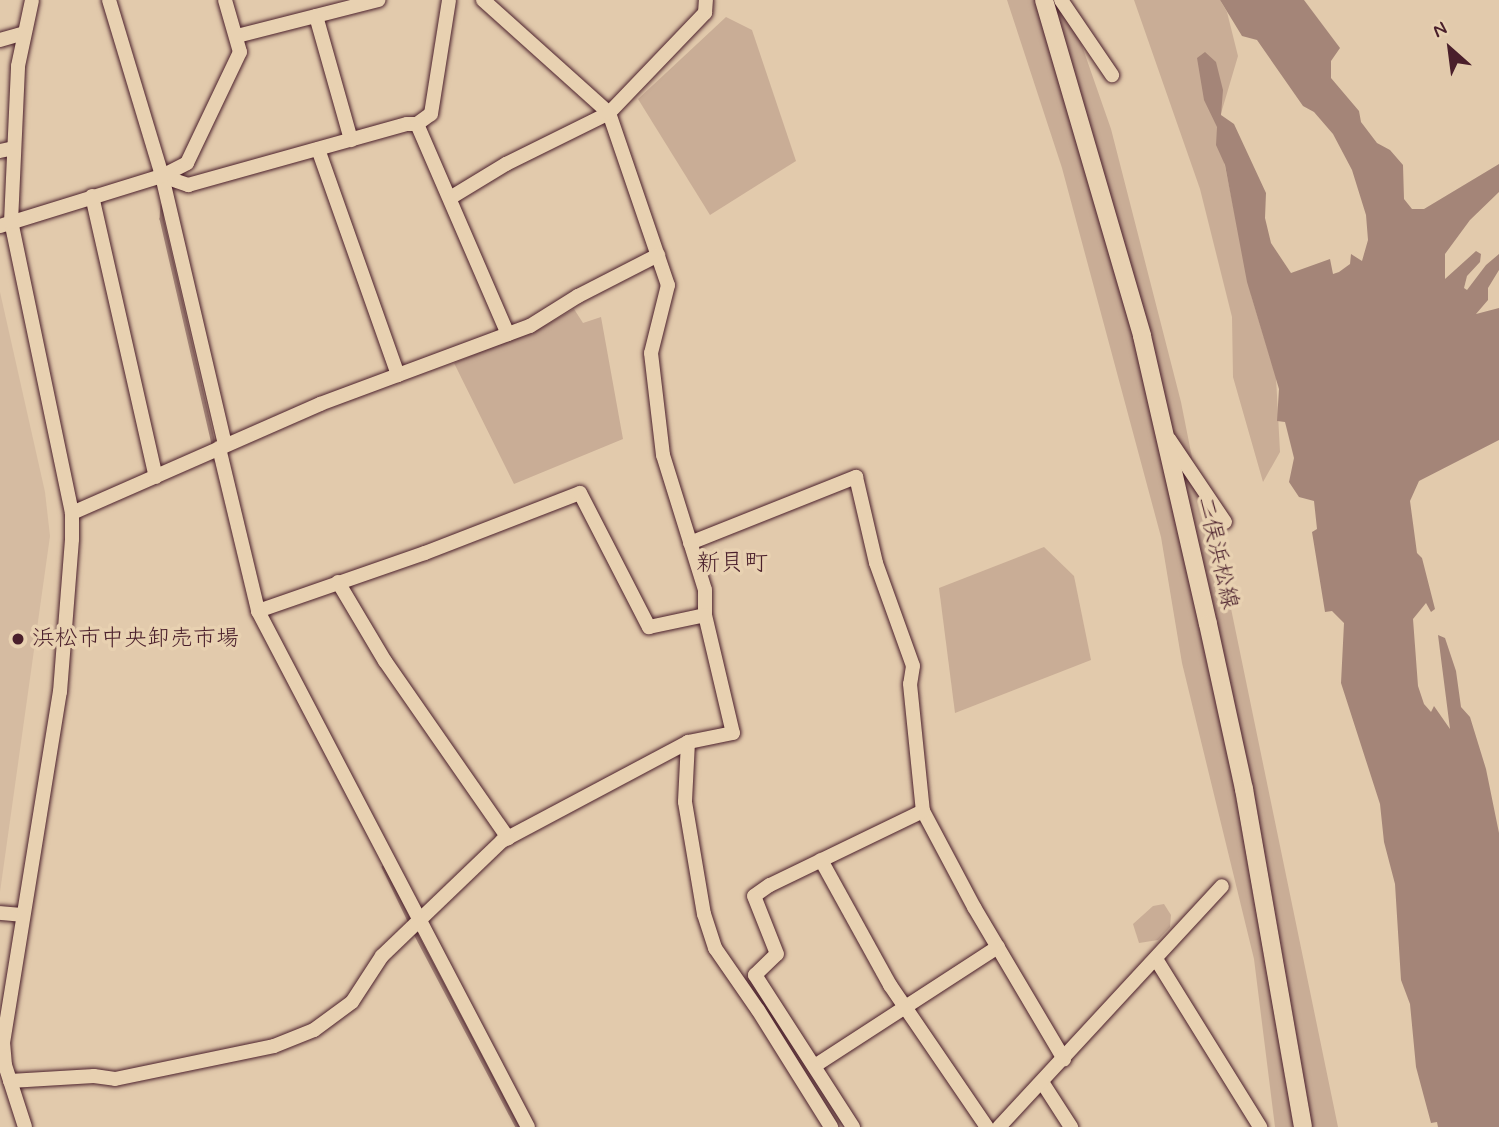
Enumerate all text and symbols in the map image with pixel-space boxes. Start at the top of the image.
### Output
north arrow [1415,14,1485,84]
text: N [1428,16,1451,44]
street label: 二俣浜松線 [1191,494,1243,612]
district label: 新貝町 [696,550,768,578]
place label: 浜松市中央卸売市場 [32,625,239,653]
marker: 浜松市中央卸売市場 [10,631,26,647]

